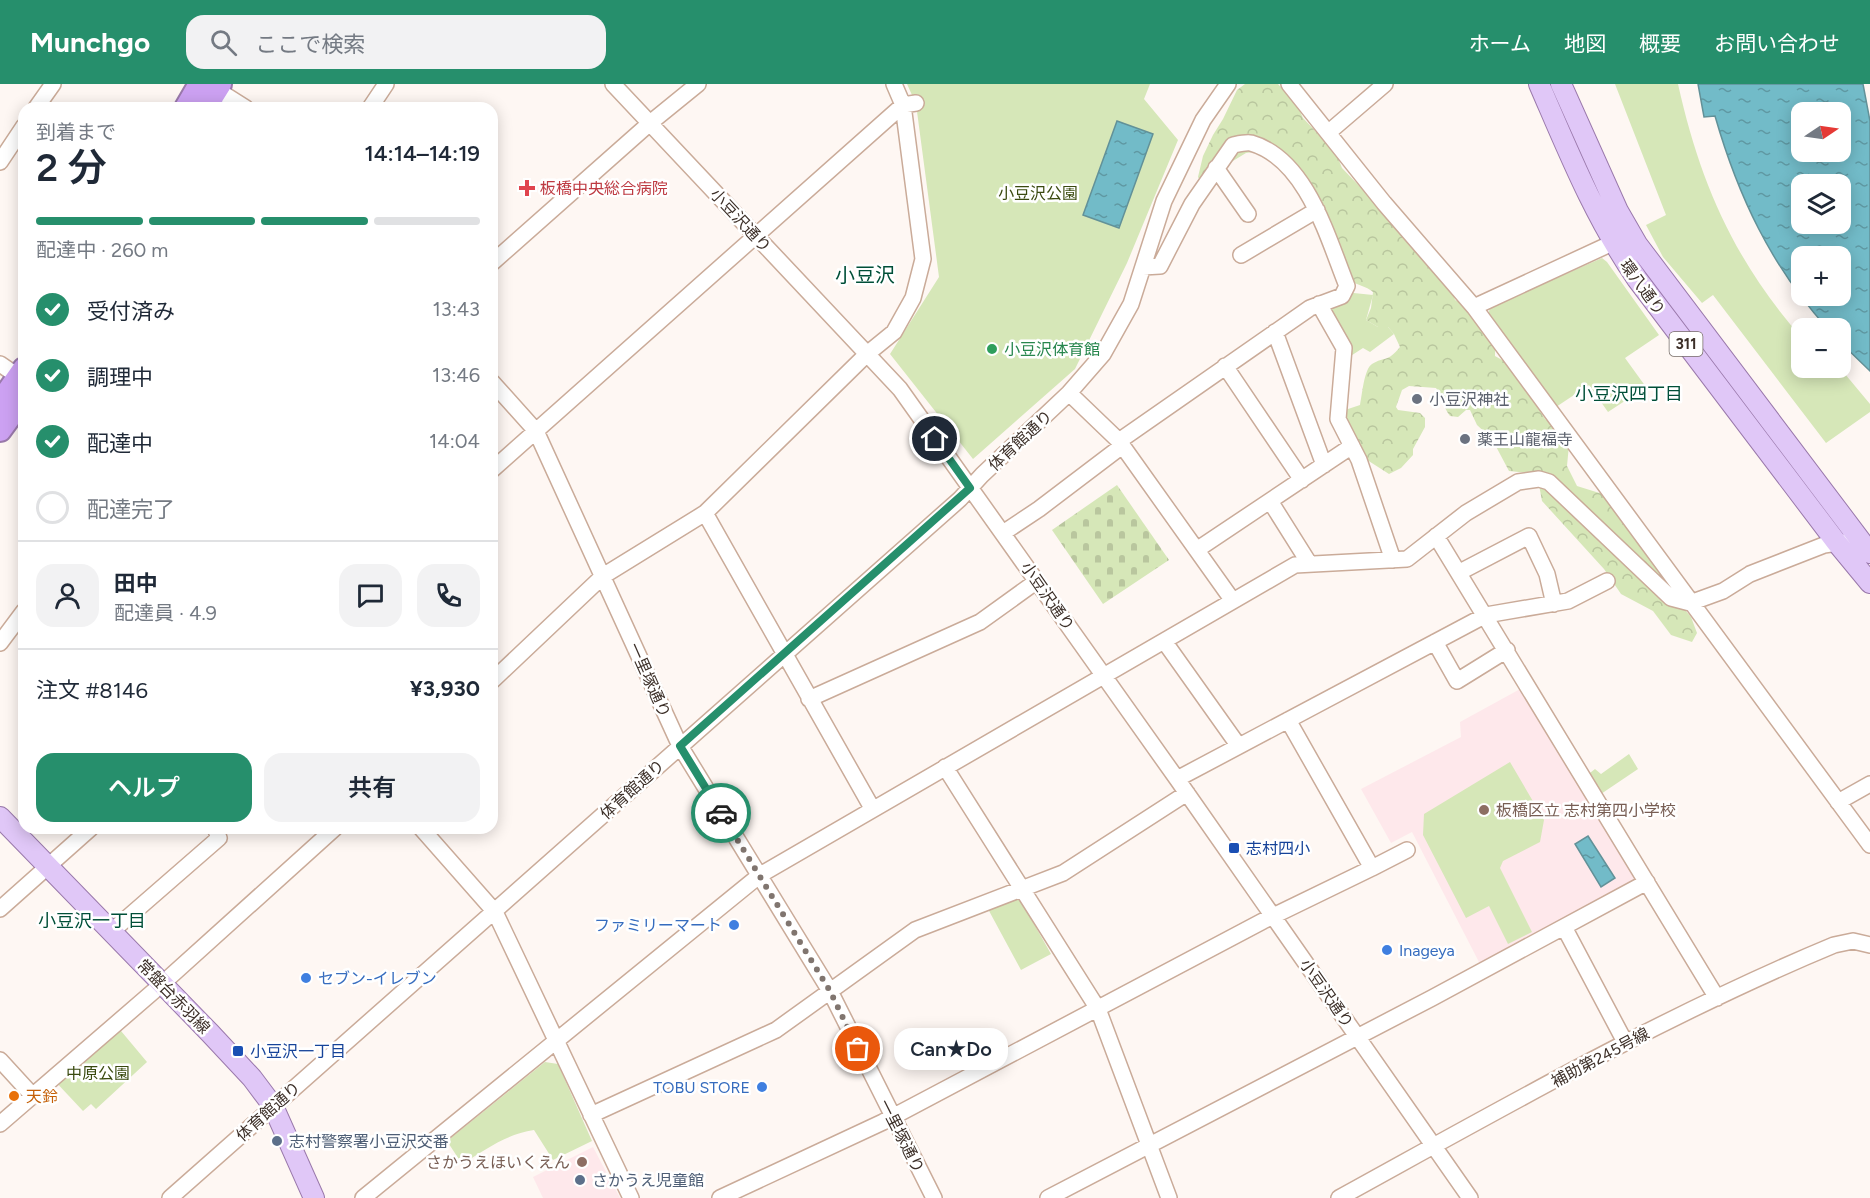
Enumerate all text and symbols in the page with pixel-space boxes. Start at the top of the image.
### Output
search box [186,15,606,69]
text: Munchgo [30,25,150,59]
icon: search [207,26,240,59]
text: ここで検索 [255,31,365,58]
text: ホーム [1469,31,1531,56]
text: 地図 [1564,31,1606,56]
text: 概要 [1639,31,1681,56]
text: お問い合わせ [1714,31,1840,56]
north arrow [1791,102,1851,162]
map controls [1791,102,1851,378]
text: 到着まで [36,120,116,144]
text: 14:14–14:19 [365,140,480,167]
text: 2 分 [36,144,107,191]
button: layers [1791,174,1851,234]
marker: 板橋中央総合病院 [518,179,536,197]
place label: 板橋中央総合病院 [540,179,668,198]
park label: 小豆沢公園 [998,184,1078,203]
street label: 小豆沢通り [706,185,775,256]
text: 配達中 · 260 m [36,238,168,262]
button: + [1791,246,1851,306]
street label: 環八通り [1616,256,1669,319]
district label: 小豆沢 [835,263,895,287]
icon: check [36,293,69,326]
text: 13:43 [433,297,480,321]
text: 受付済み [87,298,175,325]
button: − [1791,318,1851,378]
road number: 311 [1670,332,1702,356]
place label: 小豆沢体育館 [1004,340,1100,359]
marker: 小豆沢体育館 [985,342,999,356]
icon: check [36,359,69,392]
text: 13:46 [432,363,480,387]
text: 調理中 [87,364,153,391]
district label: 小豆沢四丁目 [1575,383,1683,405]
place label: 小豆沢神社 [1429,390,1509,409]
marker: 小豆沢神社 [1410,392,1424,406]
street label: 体育館通り [985,406,1056,475]
pin [909,413,960,464]
icon: home [918,422,951,455]
icon: check [36,425,69,458]
text: 14:04 [429,429,480,453]
text: 配達中 [87,430,153,457]
place label: 薬王山龍福寺 [1477,430,1573,449]
marker: 薬王山龍福寺 [1458,432,1472,446]
text: 配達完了 [87,496,175,523]
street label: 小豆沢通り [1017,558,1078,635]
button: person [36,564,99,627]
button: chat [339,564,402,627]
button: phone [417,564,480,627]
text: 田中 [114,570,158,597]
text: 配達員 · 4.9 [114,601,217,625]
street label: 一里塚通り [625,640,674,721]
text: ¥3,930 [410,675,480,702]
text: 注文 #8146 [36,677,148,704]
button: ヘルプ [36,753,252,822]
button: 共有 [264,753,480,822]
street label: 体育館通り [596,756,668,823]
courier [691,783,751,843]
icon: car [705,797,738,830]
place label: 板橋区立 志村第四小学校 [1496,801,1676,820]
marker: 板橋区立 志村第四小学校 [1477,803,1491,817]
place label: 志村四小 [1246,839,1310,858]
marker: 志村四小 [1227,841,1241,855]
district label: 小豆沢一丁目 [38,910,146,932]
place label: ファミリーマート [594,916,722,935]
marker: ファミリーマート [727,918,741,932]
place label: Inageya [1399,941,1455,960]
marker: Inageya [1380,943,1394,957]
street label: 常盤台赤羽線 [133,955,214,1037]
street label: 小豆沢通り [1296,955,1357,1032]
place label: セブン-イレブン [318,969,437,988]
marker: セブン-イレブン [299,971,313,985]
pin [832,1023,883,1074]
street label: 補助第245号線 [1548,1024,1652,1091]
callout: Can★Do [894,1028,1008,1070]
icon: bag [841,1032,874,1065]
text: Can★Do [910,1037,992,1061]
place label: 小豆沢一丁目 [250,1042,346,1061]
marker: 小豆沢一丁目 [231,1044,245,1058]
park label: 中原公園 [66,1064,130,1083]
street label: 体育館通り [232,1078,304,1145]
place label: TOBU STORE [653,1078,750,1097]
marker: TOBU STORE [755,1080,769,1094]
place label: 天鈴 [26,1087,58,1106]
marker: 天鈴 [7,1089,21,1103]
street label: 一里塚通り [875,1096,928,1176]
place label: 志村警察署小豆沢交番 [289,1132,449,1151]
marker: 志村警察署小豆沢交番 [270,1134,284,1148]
place label: さかうえほいくえん [426,1153,570,1172]
marker: さかうえほいくえん [575,1155,589,1169]
place label: さかうえ児童館 [592,1171,704,1190]
marker: さかうえ児童館 [573,1173,587,1187]

